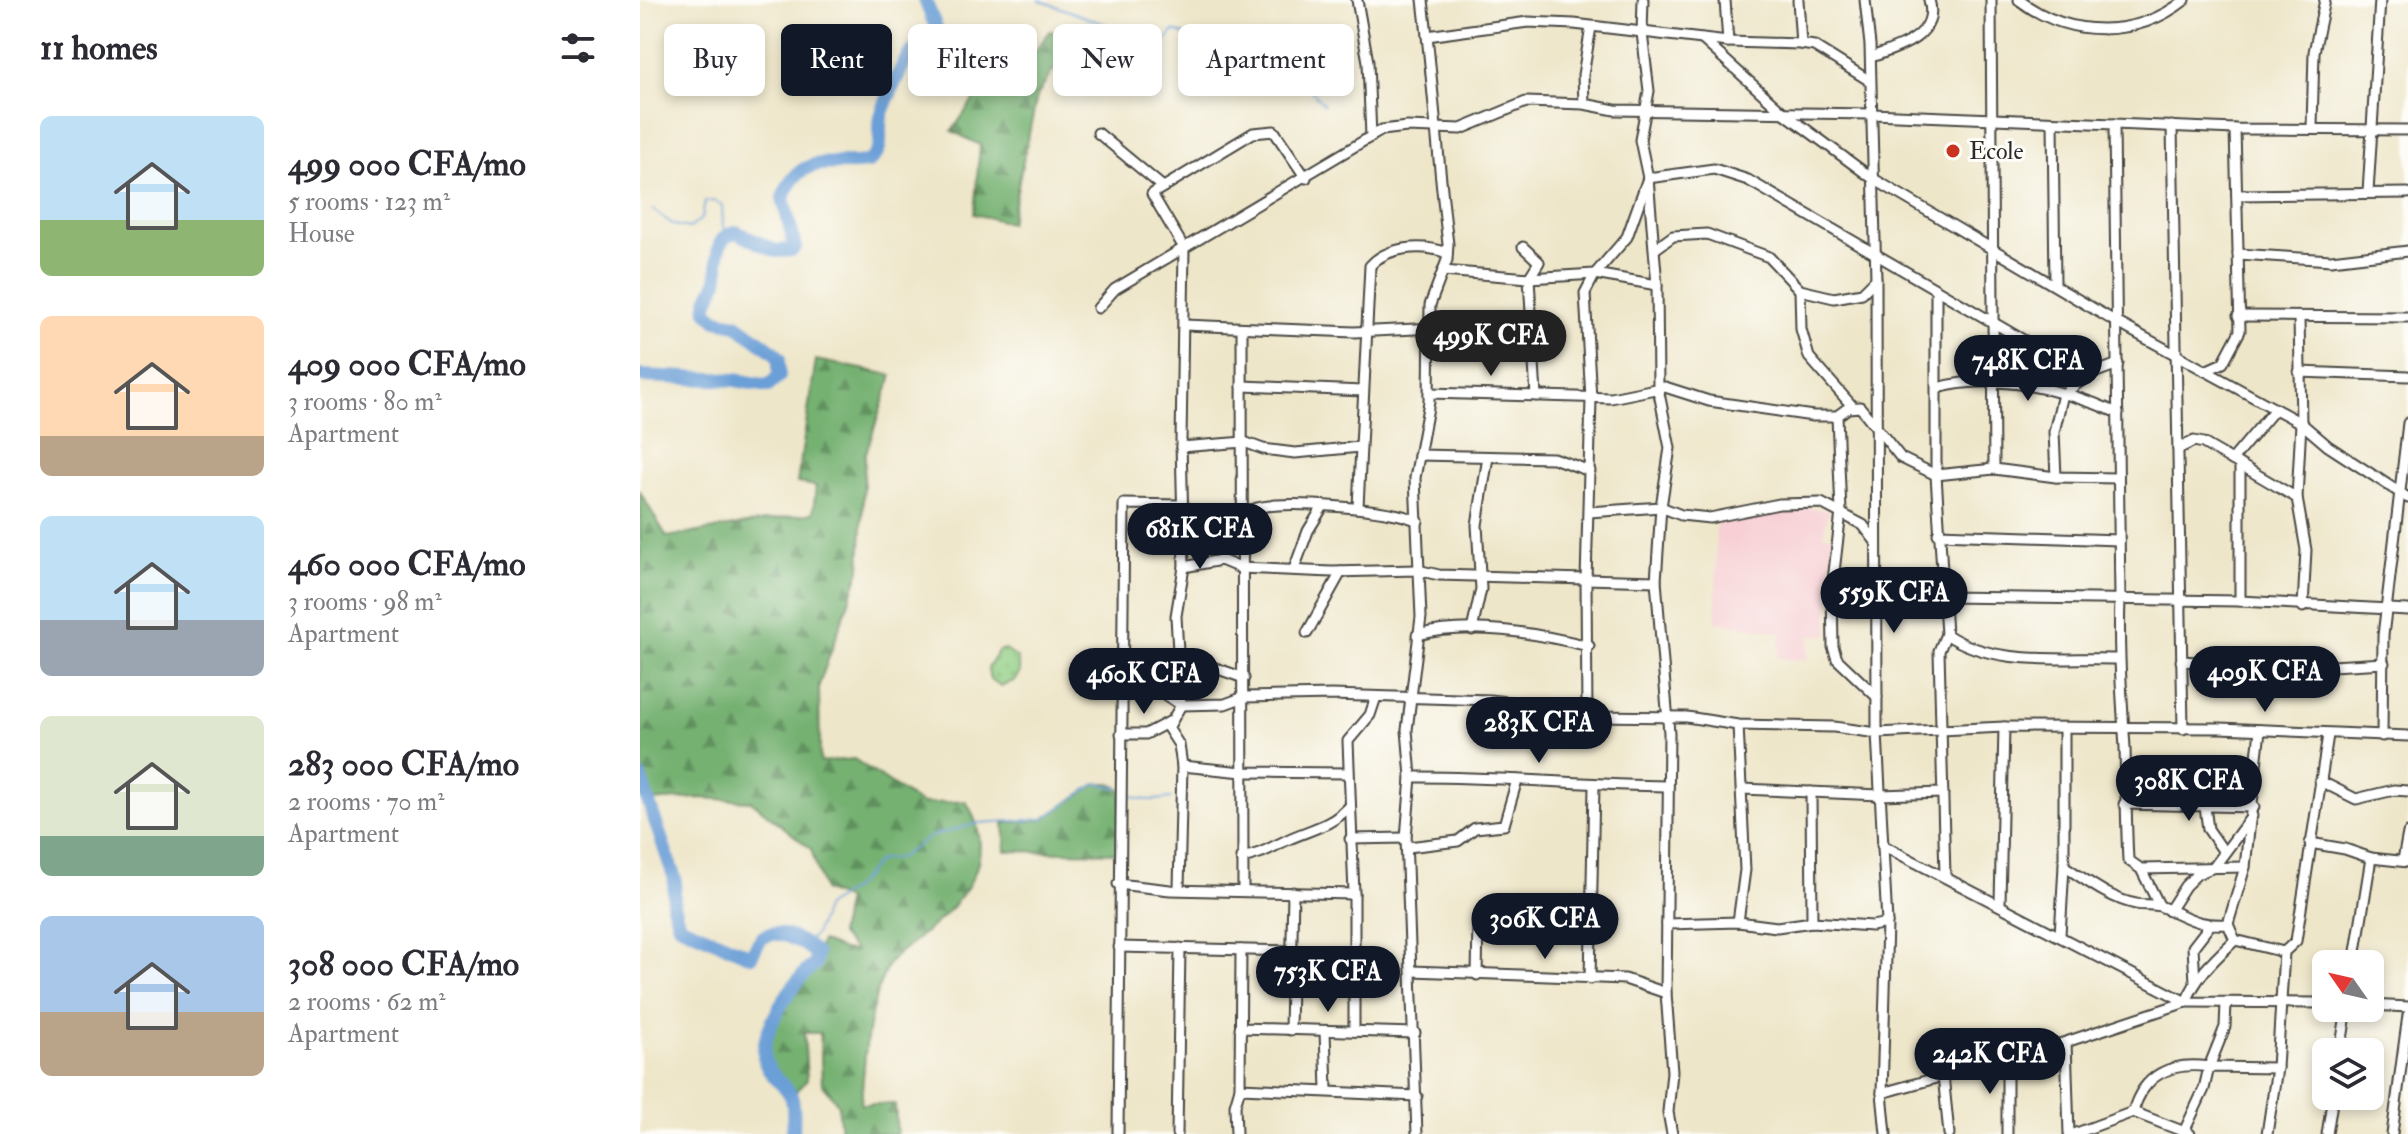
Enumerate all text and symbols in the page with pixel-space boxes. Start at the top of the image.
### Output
chip: Buy [664,24,765,96]
chip: Rent [781,24,892,96]
chip: Filters [908,24,1037,96]
chip: New [1053,24,1162,96]
chip: Apartment [1178,24,1354,96]
icon: filters [556,26,600,70]
text: 11 homes [40,27,158,70]
place label: Ecole [1969,136,2023,167]
marker: Ecole [1944,142,1962,160]
text: 499 000 CFA/mo [288,143,526,186]
icon: home [104,148,200,244]
text: 5 rooms · 123 m² [288,186,450,218]
text: House [288,218,355,250]
pin: 499K CFA [1408,310,1574,378]
text: 499K CFA [1433,320,1549,352]
pin: 748K CFA [1945,335,2111,403]
text: 409 000 CFA/mo [288,343,526,386]
text: 748K CFA [1972,345,2084,377]
icon: home [104,348,200,444]
text: 3 rooms · 80 m² [288,386,442,418]
text: Apartment [288,418,399,450]
pin: 681K CFA [1117,503,1283,571]
text: 681K CFA [1145,513,1255,545]
text: 460 000 CFA/mo [288,543,526,586]
icon: home [104,548,200,644]
pin: 559K CFA [1811,567,1977,635]
text: 559K CFA [1839,577,1949,609]
text: 3 rooms · 98 m² [288,586,442,618]
text: Apartment [288,618,399,650]
pin: 409K CFA [2182,646,2348,714]
pin: 460K CFA [1061,648,1227,716]
text: 409K CFA [2207,656,2323,688]
text: 460K CFA [1086,658,1202,690]
pin: 283K CFA [1456,697,1622,765]
text: 283K CFA [1484,707,1594,739]
text: 283 000 CFA/mo [288,743,519,786]
icon: home [104,748,200,844]
pin: 308K CFA [2106,755,2272,823]
text: 308K CFA [2134,765,2244,797]
text: 2 rooms · 70 m² [288,786,445,818]
text: Apartment [288,818,399,850]
pin: 306K CFA [1462,893,1628,961]
text: 306K CFA [1489,903,1601,935]
text: 308 000 CFA/mo [288,943,519,986]
pin: 753K CFA [1245,946,1411,1014]
icon: home [104,948,200,1044]
north arrow [2312,950,2384,1022]
map controls [2312,950,2384,1110]
text: 753K CFA [1274,956,1382,988]
text: 2 rooms · 62 m² [288,986,446,1018]
text: Apartment [288,1018,399,1050]
pin: 242K CFA [1907,1028,2073,1096]
text: 242K CFA [1932,1038,2048,1070]
button: layers [2312,1038,2384,1110]

